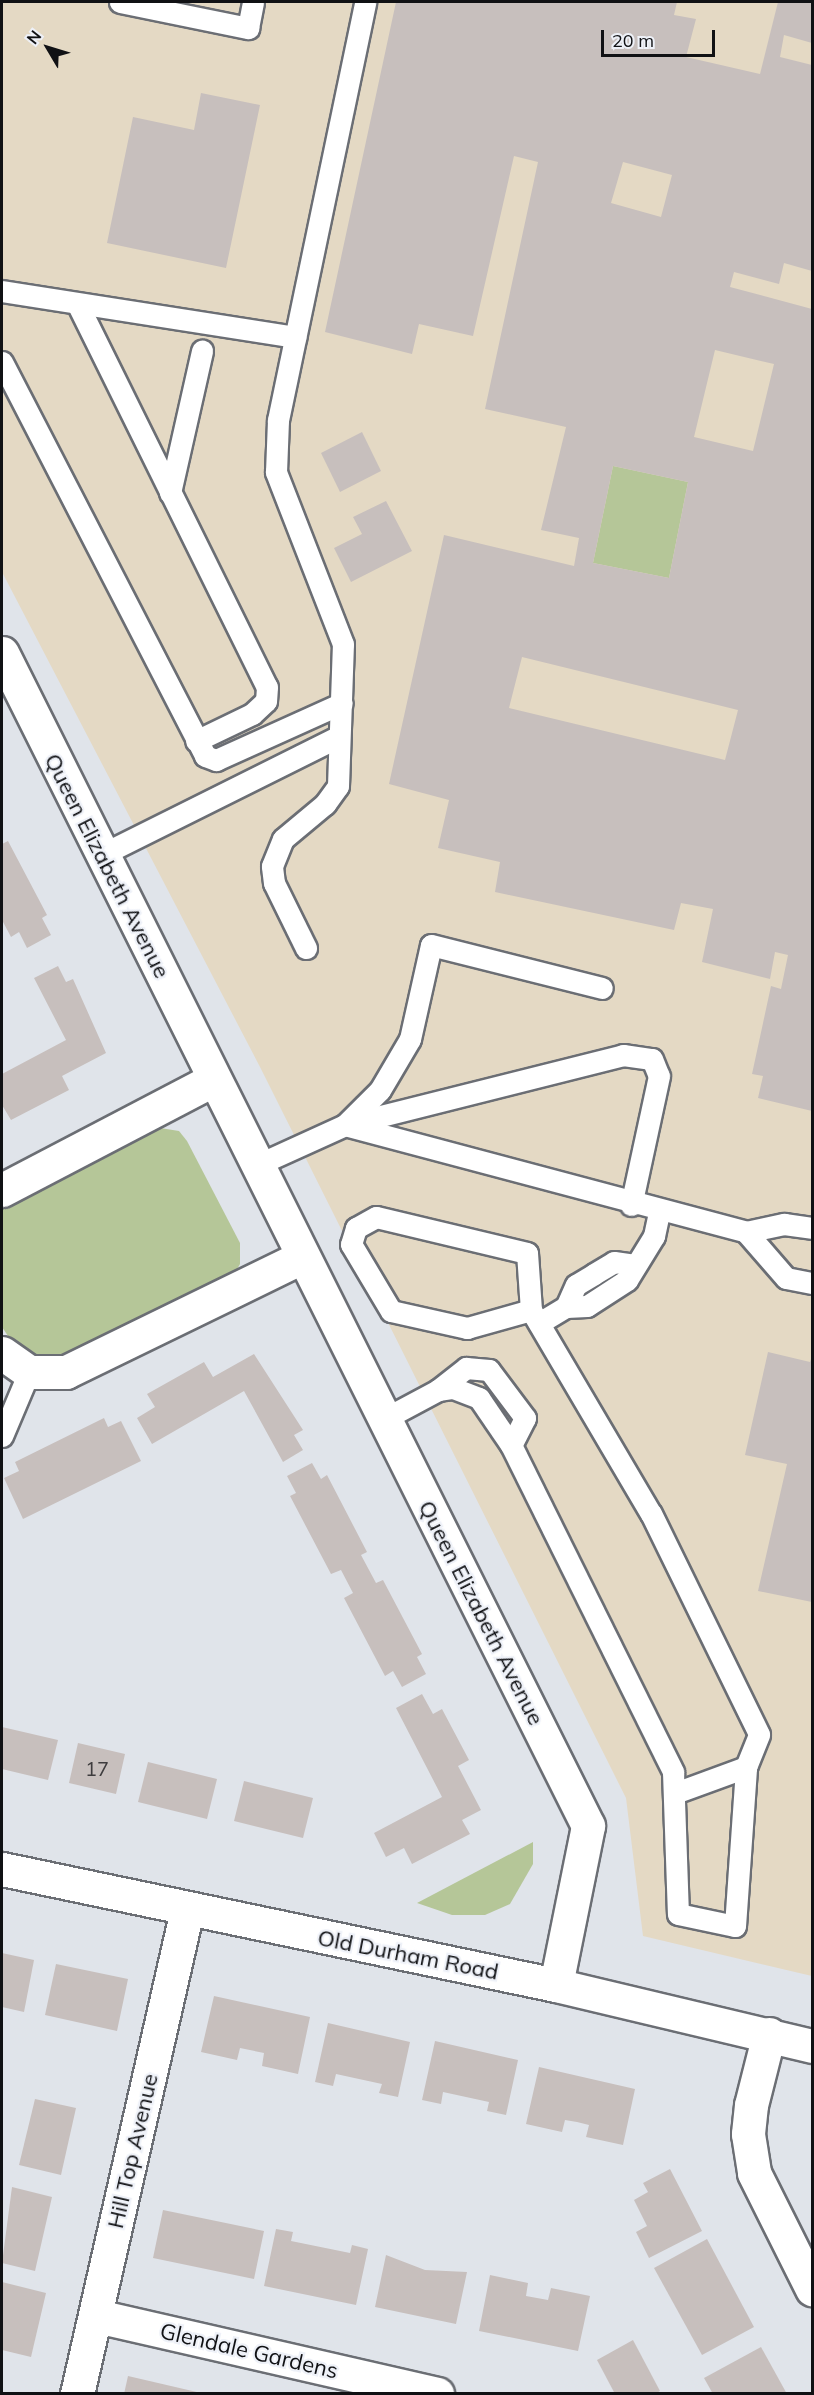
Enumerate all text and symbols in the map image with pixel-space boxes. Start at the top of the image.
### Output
north arrow [18,18,78,78]
scale bar [604,18,718,56]
text: N [22,26,45,48]
text: 20 m [612,29,654,52]
street label: Queen Elizabeth Avenue [39,749,175,983]
street label: Queen Elizabeth Avenue [413,1496,549,1730]
house number: 17 [85,1756,109,1780]
street label: Old Durham Road [315,1925,501,1985]
street label: Hill Top Avenue [102,2071,164,2231]
street label: Glendale Gardens [158,2318,340,2384]

